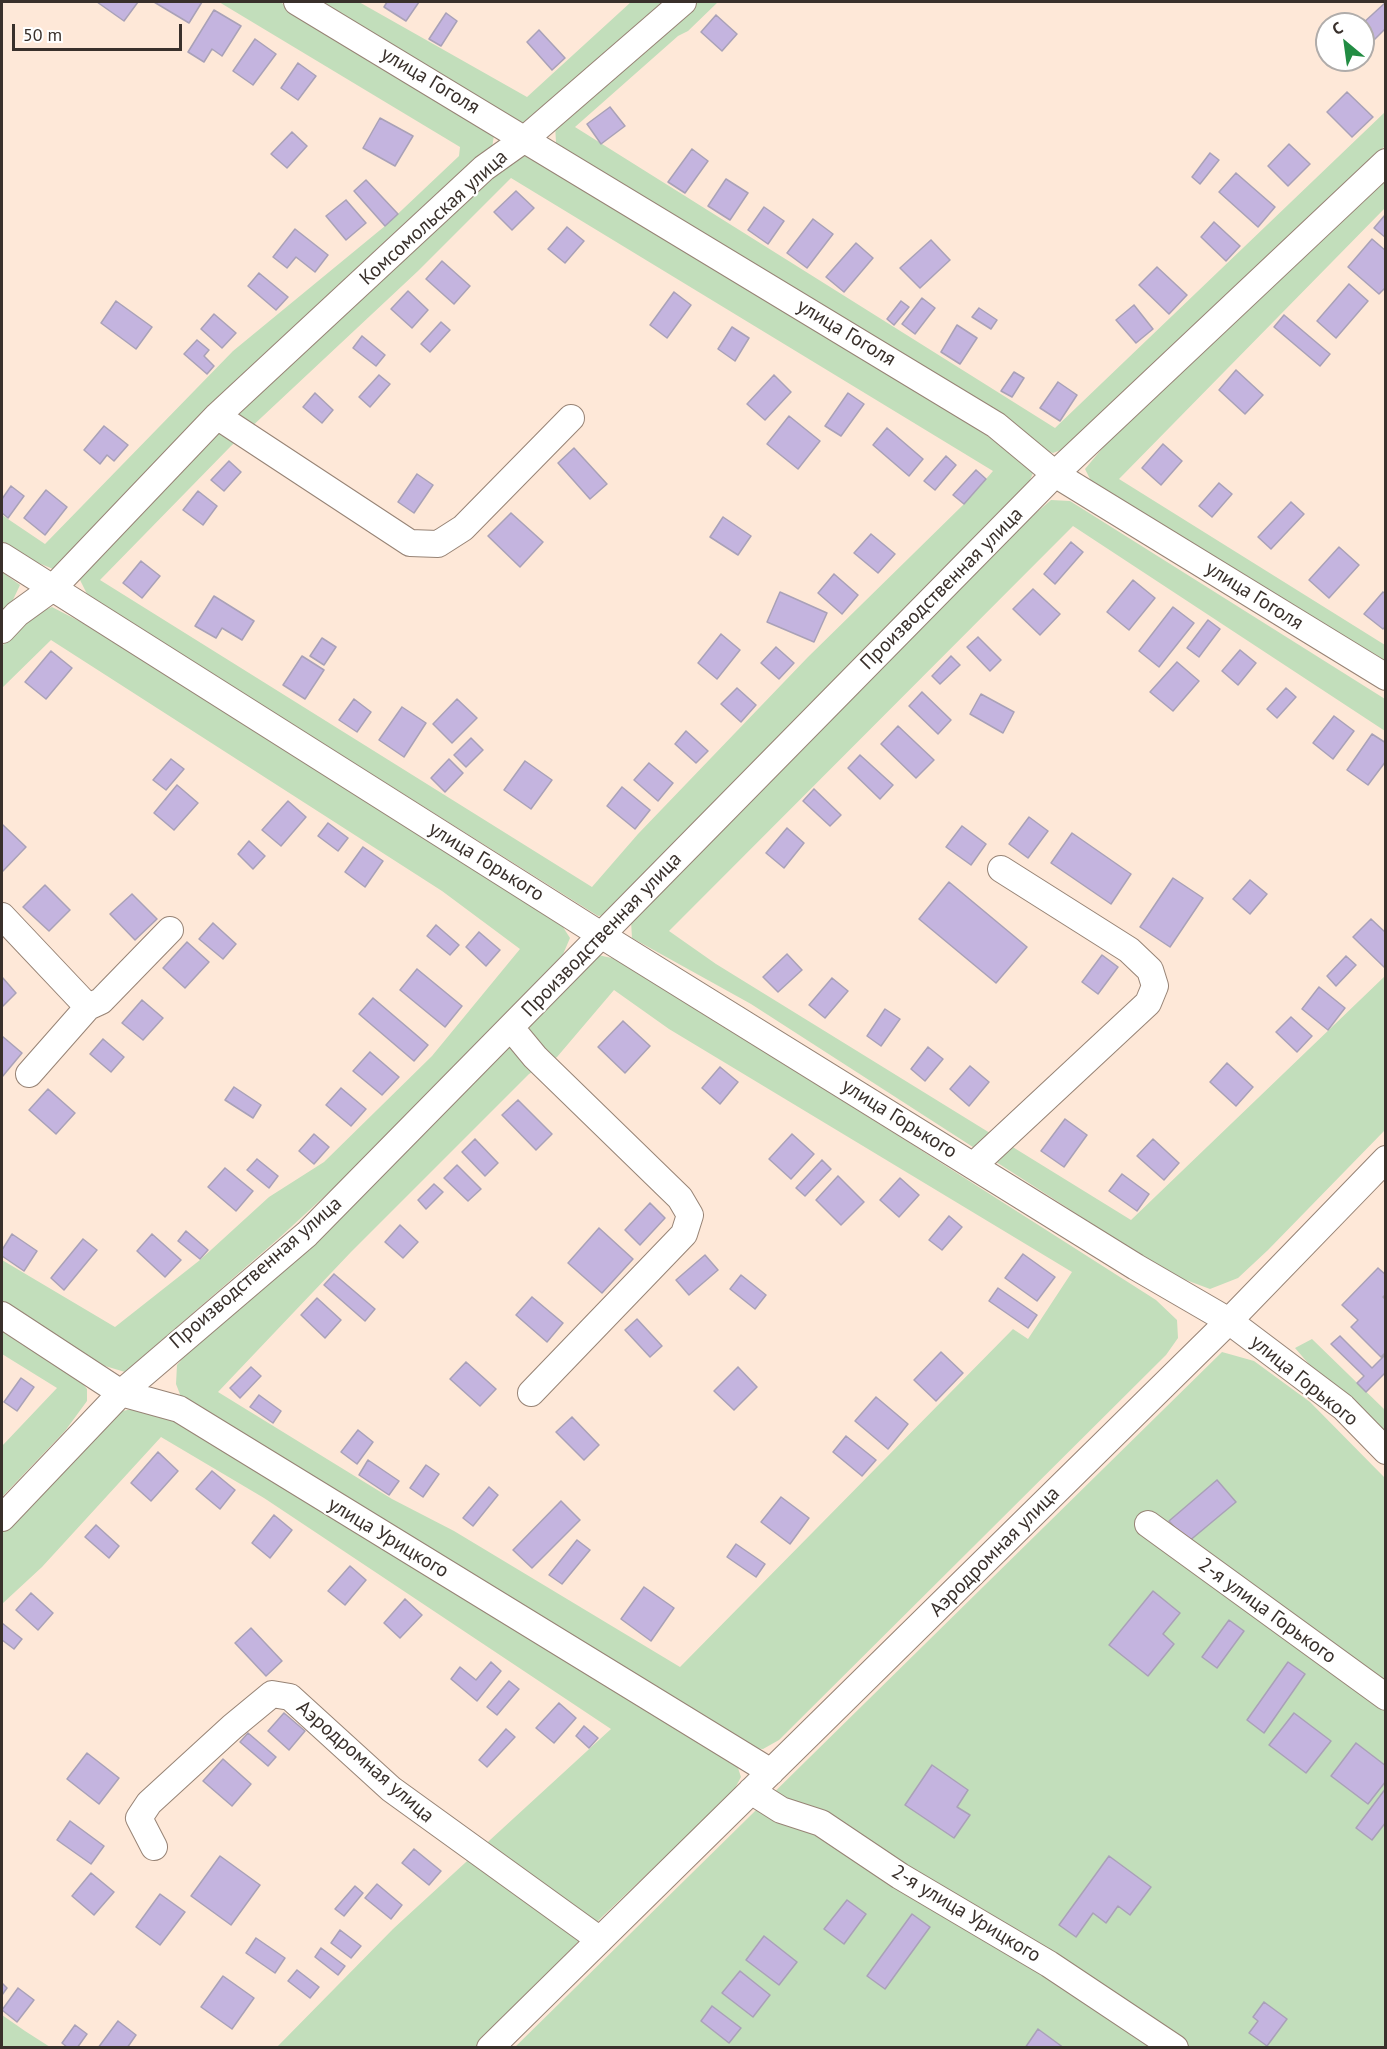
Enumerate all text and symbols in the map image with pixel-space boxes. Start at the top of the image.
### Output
scale bar [15,12,184,50]
north arrow [1315,12,1375,72]
text: С [1328,17,1346,39]
text: 50 m [23,23,62,46]
street label: улица Гоголя [376,42,484,120]
street label: Комсомольская улица [355,145,513,291]
street label: улица Гоголя [792,294,900,372]
street label: Производственная улица [856,503,1028,675]
street label: улица Гоголя [1201,556,1307,636]
street label: улица Горького [424,817,548,907]
street label: Производственная улица [517,848,687,1022]
street label: улица Горького [837,1074,961,1164]
street label: Производственная улица [165,1192,347,1354]
street label: улица Горького [1245,1330,1363,1432]
street label: Аэродромная улица [925,1482,1065,1622]
street label: улица Урицкого [323,1492,453,1584]
street label: 2-я улица Горького [1193,1553,1341,1669]
street label: Аэродромная улица [291,1696,439,1828]
street label: 2-я улица Урицкого [887,1860,1045,1968]

